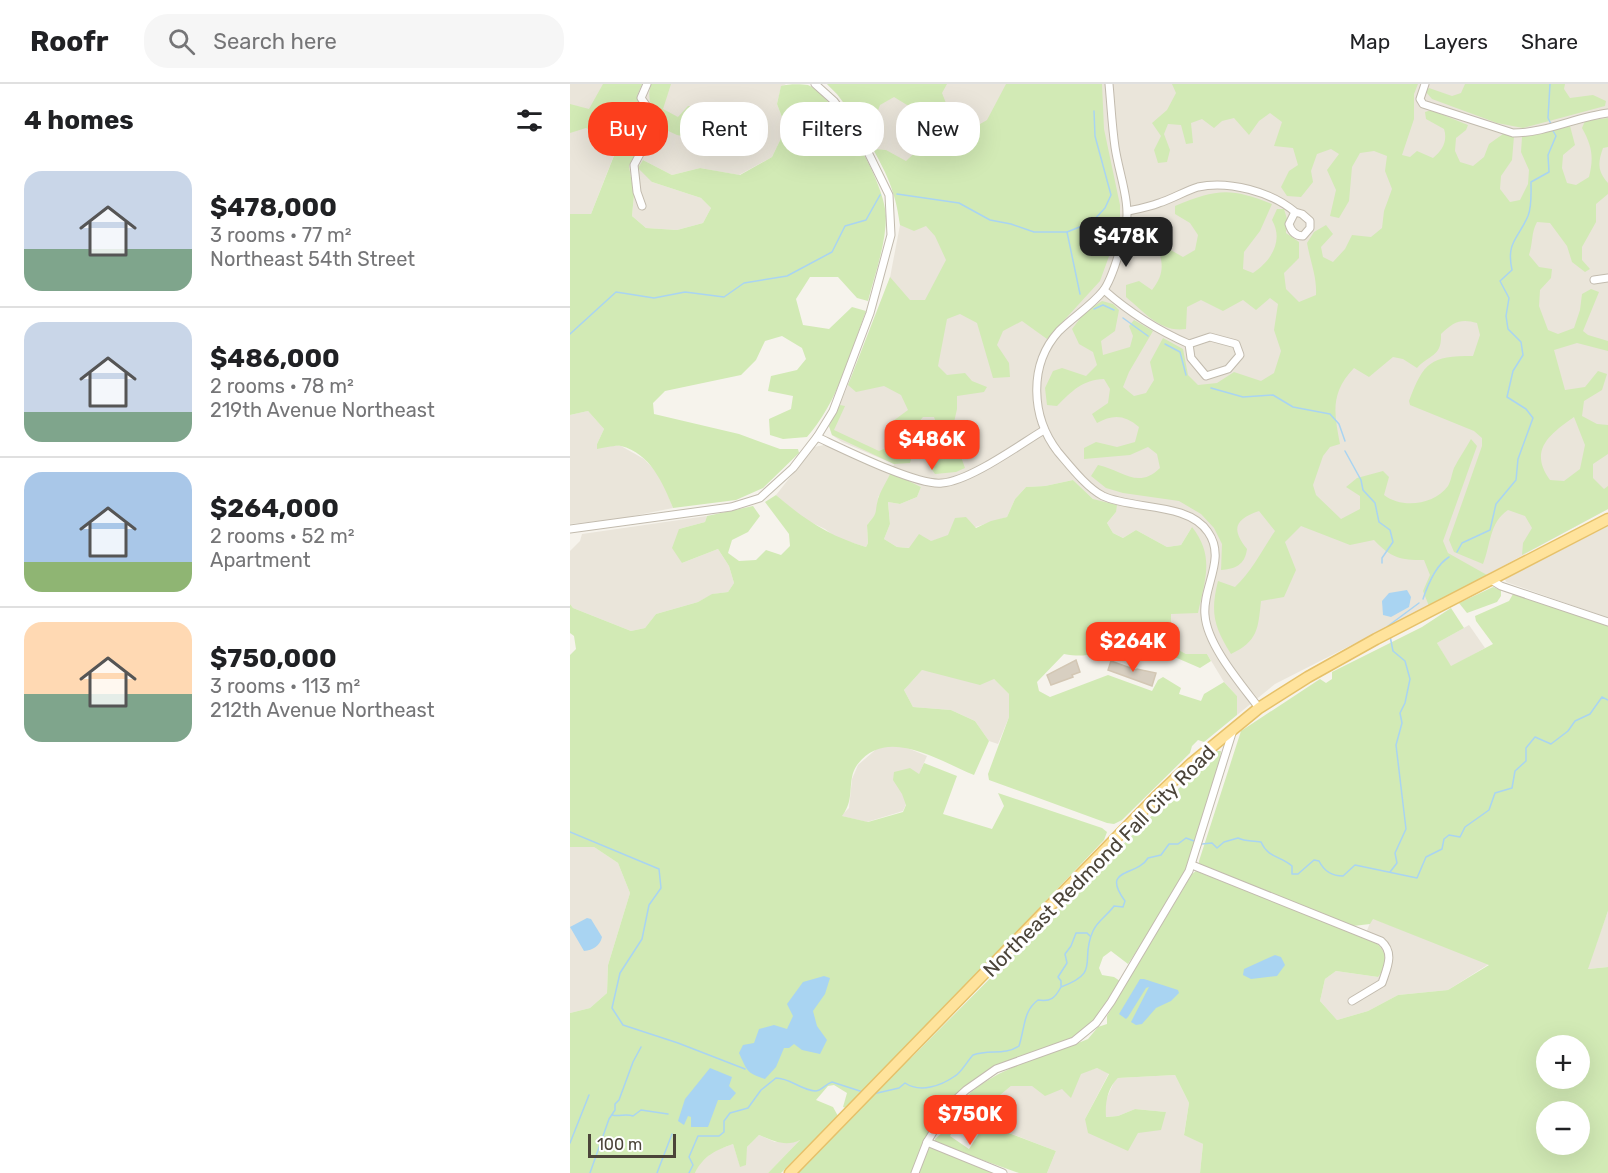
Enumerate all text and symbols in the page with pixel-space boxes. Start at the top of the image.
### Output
search box [144,14,564,68]
text: Roofr [30,25,108,58]
icon: search [165,25,198,58]
text: Search here [213,28,337,55]
text: Map [1349,29,1390,54]
text: Layers [1423,29,1488,54]
text: Share [1521,29,1578,54]
chip: Buy [588,102,668,156]
chip: Rent [680,102,768,156]
chip: Filters [780,102,884,156]
chip: New [896,102,980,156]
icon: filters [513,104,546,137]
text: 4 homes [24,105,134,136]
text: $478,000 [210,192,337,223]
icon: home [72,195,144,267]
pin: $478K [1084,217,1168,268]
text: 3 rooms · 77 m² [210,223,352,247]
text: $478K [1094,224,1158,248]
text: Northeast 54th Street [210,247,415,271]
text: $486,000 [210,343,340,374]
icon: home [72,346,144,418]
text: 2 rooms · 78 m² [210,374,354,398]
text: 219th Avenue Northeast [210,398,435,422]
pin: $486K [890,420,974,471]
text: $486K [899,427,965,451]
text: $264,000 [210,493,339,524]
icon: home [72,496,144,568]
text: 2 rooms · 52 m² [210,524,355,548]
text: Apartment [210,548,311,572]
pin: $264K [1091,622,1175,673]
text: $264K [1100,629,1166,653]
text: $750,000 [210,643,337,674]
icon: home [72,646,144,718]
text: 3 rooms · 113 m² [210,674,360,698]
text: 212th Avenue Northeast [210,698,435,722]
street label: Northeast Redmond Fall City Road [978,740,1220,982]
map controls [1536,1035,1590,1155]
button: + [1536,1035,1590,1089]
pin: $750K [928,1095,1012,1146]
button: − [1536,1101,1590,1155]
text: $750K [938,1102,1002,1126]
scale bar [588,1131,676,1158]
text: 100 m [597,1135,642,1154]

